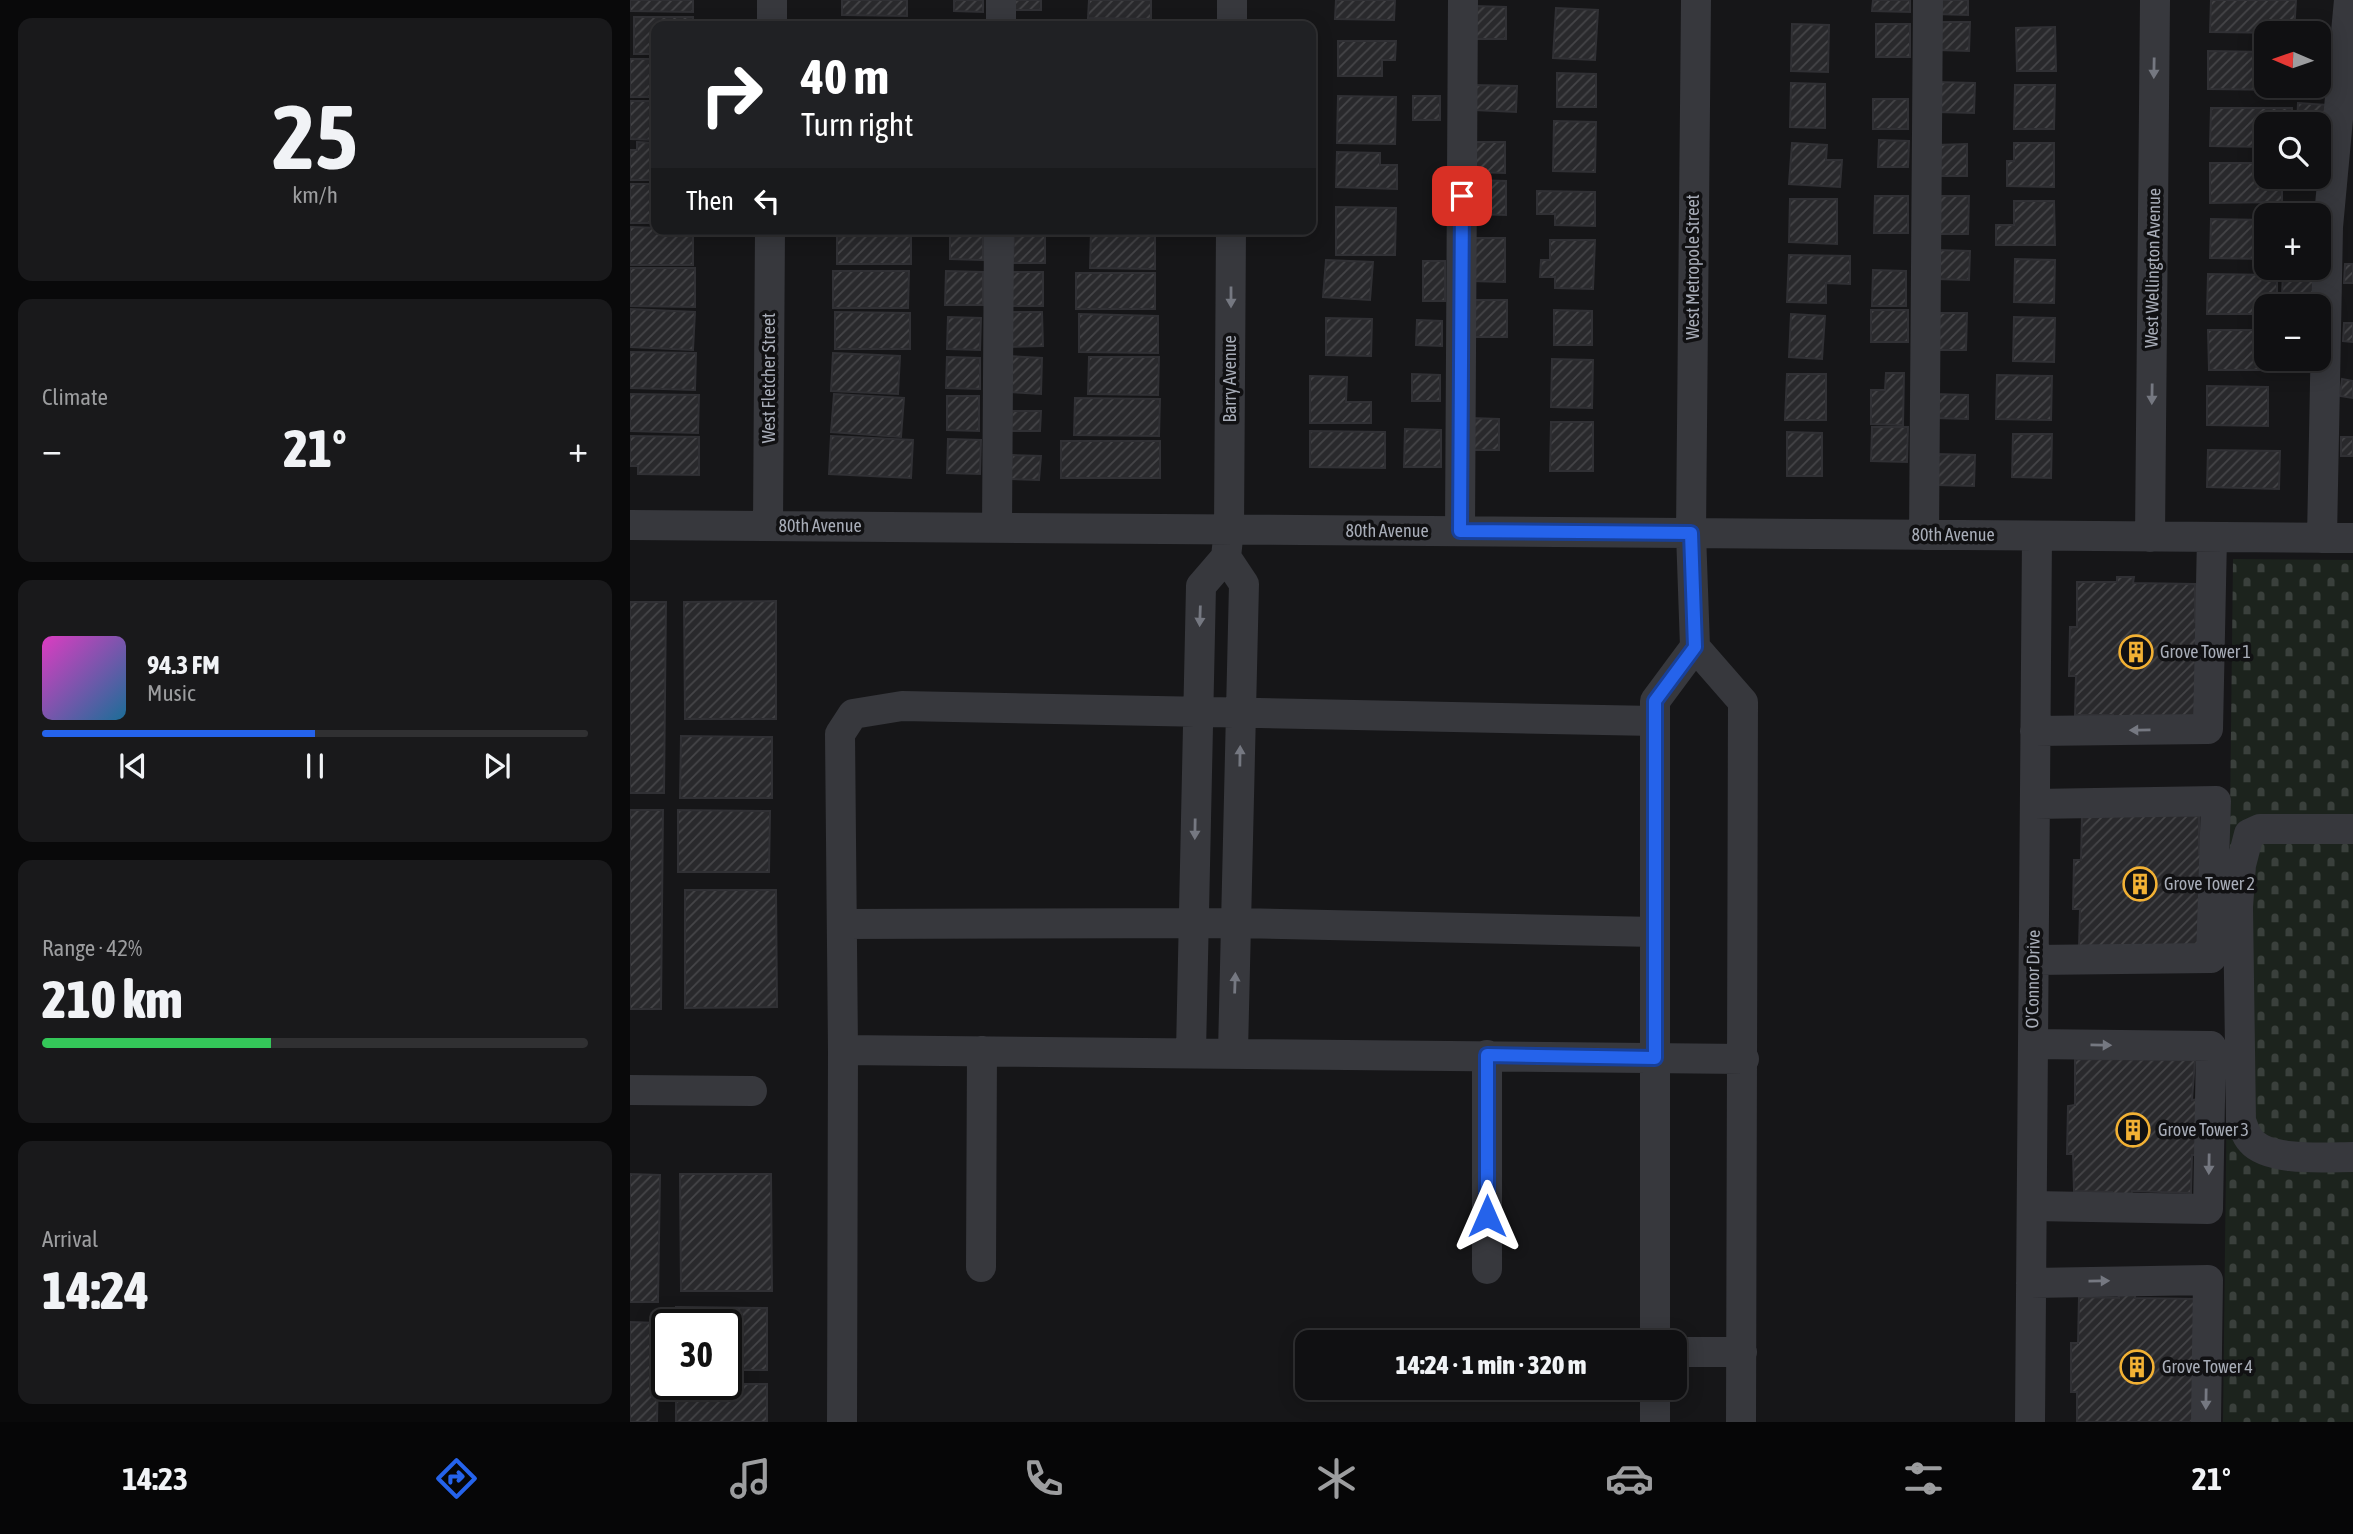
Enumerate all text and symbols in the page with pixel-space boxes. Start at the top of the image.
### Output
north arrow [2254,21,2331,98]
map controls [2254,21,2331,371]
text: 40 m [801,48,889,104]
icon: right [686,49,777,140]
one-way arrow [2149,57,2160,79]
text: 25 [272,84,358,188]
text: Turn right [801,106,914,143]
button: search [2254,112,2331,189]
pin [1432,166,1492,226]
icon: arrive [1443,177,1481,215]
text: km/h [292,182,338,208]
icon: left [748,182,786,220]
text: Then [686,186,734,216]
street label: West Wellington Avenue [2141,188,2164,348]
street label: West Metropole Street [1682,194,1703,340]
button: + [2254,203,2331,280]
one-way arrow [1225,287,1236,309]
button: − [2254,294,2331,371]
street label: West Fletcher Street [758,313,779,443]
street label: Barry Avenue [1219,335,1240,423]
one-way arrow [2146,383,2157,405]
text: Climate [42,384,108,410]
text: 21° [283,418,347,478]
text: − [42,427,62,470]
text: + [568,427,588,470]
street label: 80th Avenue [778,515,862,536]
street label: 80th Avenue [1345,520,1429,541]
street label: 80th Avenue [1911,524,1995,545]
one-way arrow [1195,606,1206,628]
building icon: Grove Tower 1 [2117,633,2155,671]
place label: Grove Tower 1 [2160,641,2251,662]
text: 94.3 FM [147,650,220,680]
text: Music [147,680,195,706]
one-way arrow [2129,724,2151,735]
one-way arrow [1235,745,1246,767]
icon: previous [114,747,152,785]
icon: pause [296,747,334,785]
icon: next [478,747,516,785]
one-way arrow [1189,819,1201,841]
building icon: Grove Tower 2 [2121,865,2159,903]
place label: Grove Tower 2 [2164,873,2255,894]
street label: O'Connor Drive [2021,929,2044,1029]
text: Range · 42% [42,935,142,961]
text: 210 km [42,969,183,1029]
one-way arrow [1230,972,1241,994]
one-way arrow [2090,1039,2112,1050]
building icon: Grove Tower 3 [2114,1111,2152,1149]
place label: Grove Tower 3 [2158,1119,2249,1140]
one-way arrow [2203,1153,2215,1175]
position arrow [1450,1179,1524,1253]
text: Arrival [42,1226,98,1252]
text: 14:24 [42,1260,149,1320]
one-way arrow [2089,1276,2111,1287]
speed limit sign: 30 [651,1309,742,1400]
building icon: Grove Tower 4 [2118,1348,2156,1386]
text: 14:24 · 1 min · 320 m [1396,1350,1586,1380]
place label: Grove Tower 4 [2162,1356,2253,1377]
one-way arrow [2200,1388,2212,1410]
icon: directions [432,1454,481,1503]
icon: music [726,1454,775,1503]
icon: phone [1019,1454,1068,1503]
icon: climate [1312,1454,1361,1503]
icon: car [1605,1454,1654,1503]
icon: filters [1899,1454,1948,1503]
text: 14:23 [122,1460,188,1497]
text: 21° [2192,1460,2231,1497]

